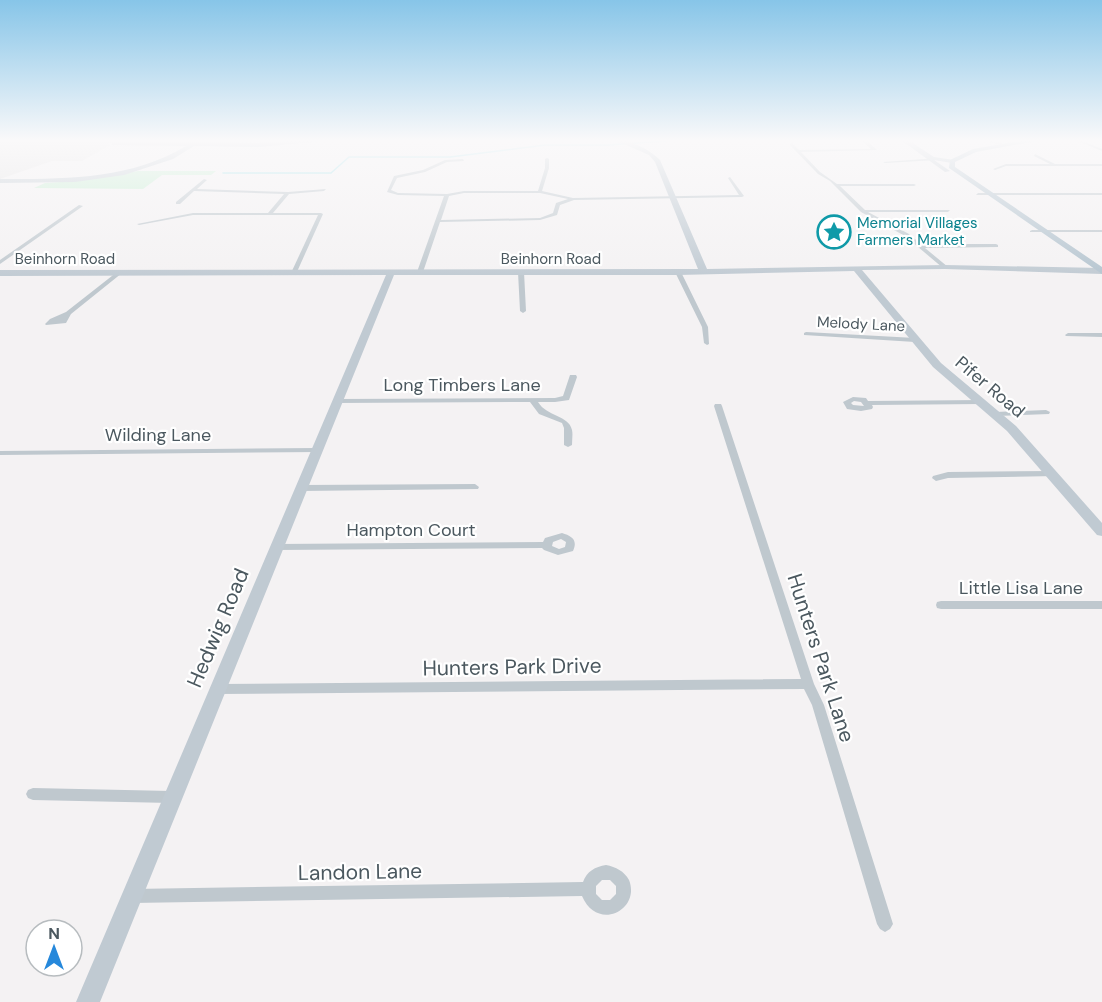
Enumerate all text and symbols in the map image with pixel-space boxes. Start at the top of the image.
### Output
place label: Memorial Villages Farmers Market [857,213,978,250]
place icon: Memorial Villages Farmers Market [816,214,852,250]
street label: Beinhorn Road [15,249,115,269]
street label: Beinhorn Road [501,249,601,269]
street label: Melody Lane [816,312,906,336]
street label: Pifer Road [950,351,1030,423]
street label: Long Timbers Lane [383,373,541,397]
street label: Wilding Lane [105,423,211,447]
street label: Hampton Court [346,518,476,542]
street label: Hedwig Road [180,564,256,692]
street label: Hunters Park Lane [781,570,861,746]
street label: Little Lisa Lane [959,576,1083,600]
street label: Hunters Park Drive [422,651,602,683]
street label: Landon Lane [298,857,422,887]
north arrow [24,918,84,978]
text: N [48,923,60,944]

